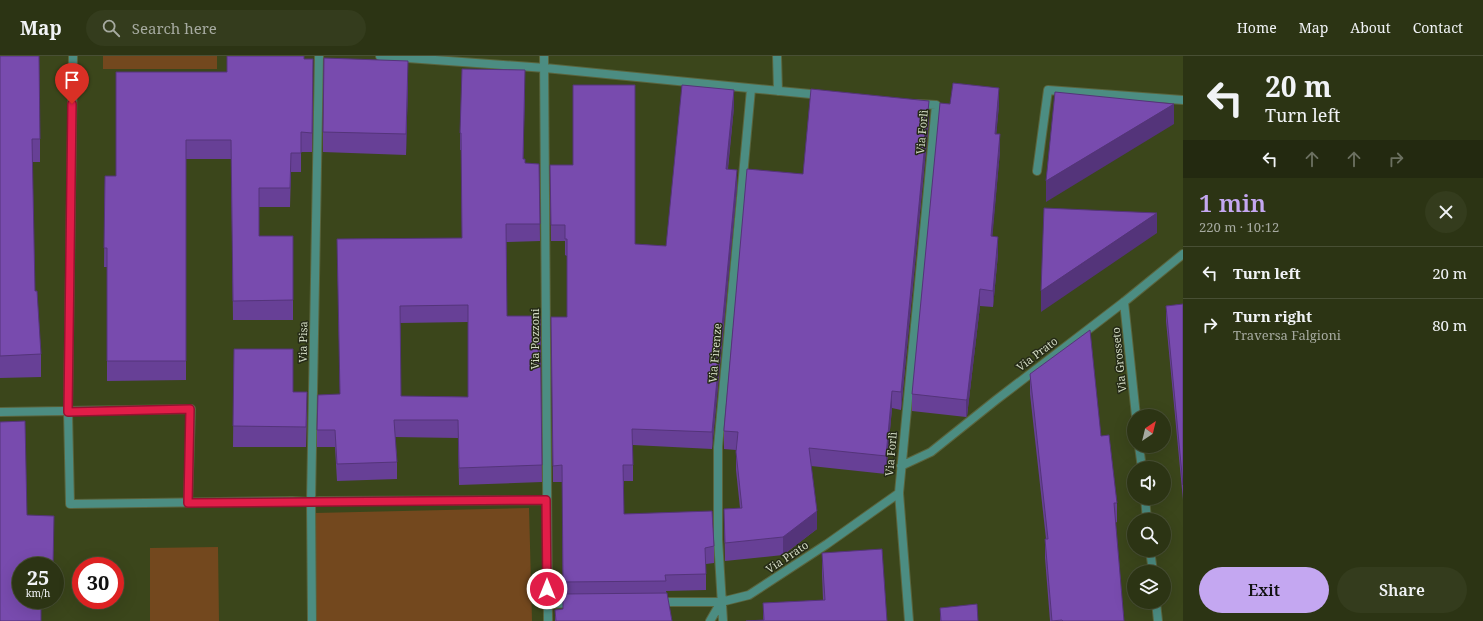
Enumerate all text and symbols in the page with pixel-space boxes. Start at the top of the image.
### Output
search box [86,10,366,46]
text: Map [20,15,62,41]
icon: search [100,17,122,39]
text: Search here [132,18,217,38]
text: Home [1237,18,1277,37]
text: Map [1299,18,1328,37]
text: About [1350,18,1391,37]
text: Contact [1413,18,1463,37]
pin [55,63,89,104]
text: 20 m [1265,67,1332,105]
icon: arrive [61,69,83,91]
icon: left [1199,72,1251,124]
text: Turn left [1265,103,1340,127]
street label: Via Forlì [912,109,931,155]
icon: left [1259,148,1281,170]
icon: ahead [1301,148,1323,170]
icon: ahead [1343,148,1365,170]
icon: right [1385,148,1407,170]
text: 1 min [1199,186,1266,219]
button: close [1425,191,1467,233]
text: 220 m · 10:12 [1199,218,1279,236]
icon: left [1199,262,1221,284]
text: Turn left [1233,263,1301,283]
text: 20 m [1432,263,1467,283]
text: Turn right [1233,306,1312,326]
street label: Via Pozzoni [527,308,542,370]
icon: right [1199,314,1221,336]
text: 80 m [1432,315,1467,335]
street label: Via Pisa [295,321,310,363]
street label: Via Firenze [704,322,725,383]
text: Traversa Falgioni [1233,326,1341,344]
street label: Via Grosseto [1108,327,1129,393]
street label: Via Prato [1013,333,1060,374]
north arrow [1127,409,1171,453]
map controls [1127,409,1171,609]
street label: Via Forlì [881,431,900,477]
button: sound [1127,461,1171,505]
button: search [1127,513,1171,557]
street label: Via Prato [763,537,811,576]
speed limit sign: 30 [72,557,124,609]
text: 25 [27,564,49,591]
button: layers [1127,565,1171,609]
button: Exit [1199,567,1329,613]
button: Share [1337,567,1467,613]
position arrow [526,568,568,610]
text: km/h [26,586,50,600]

